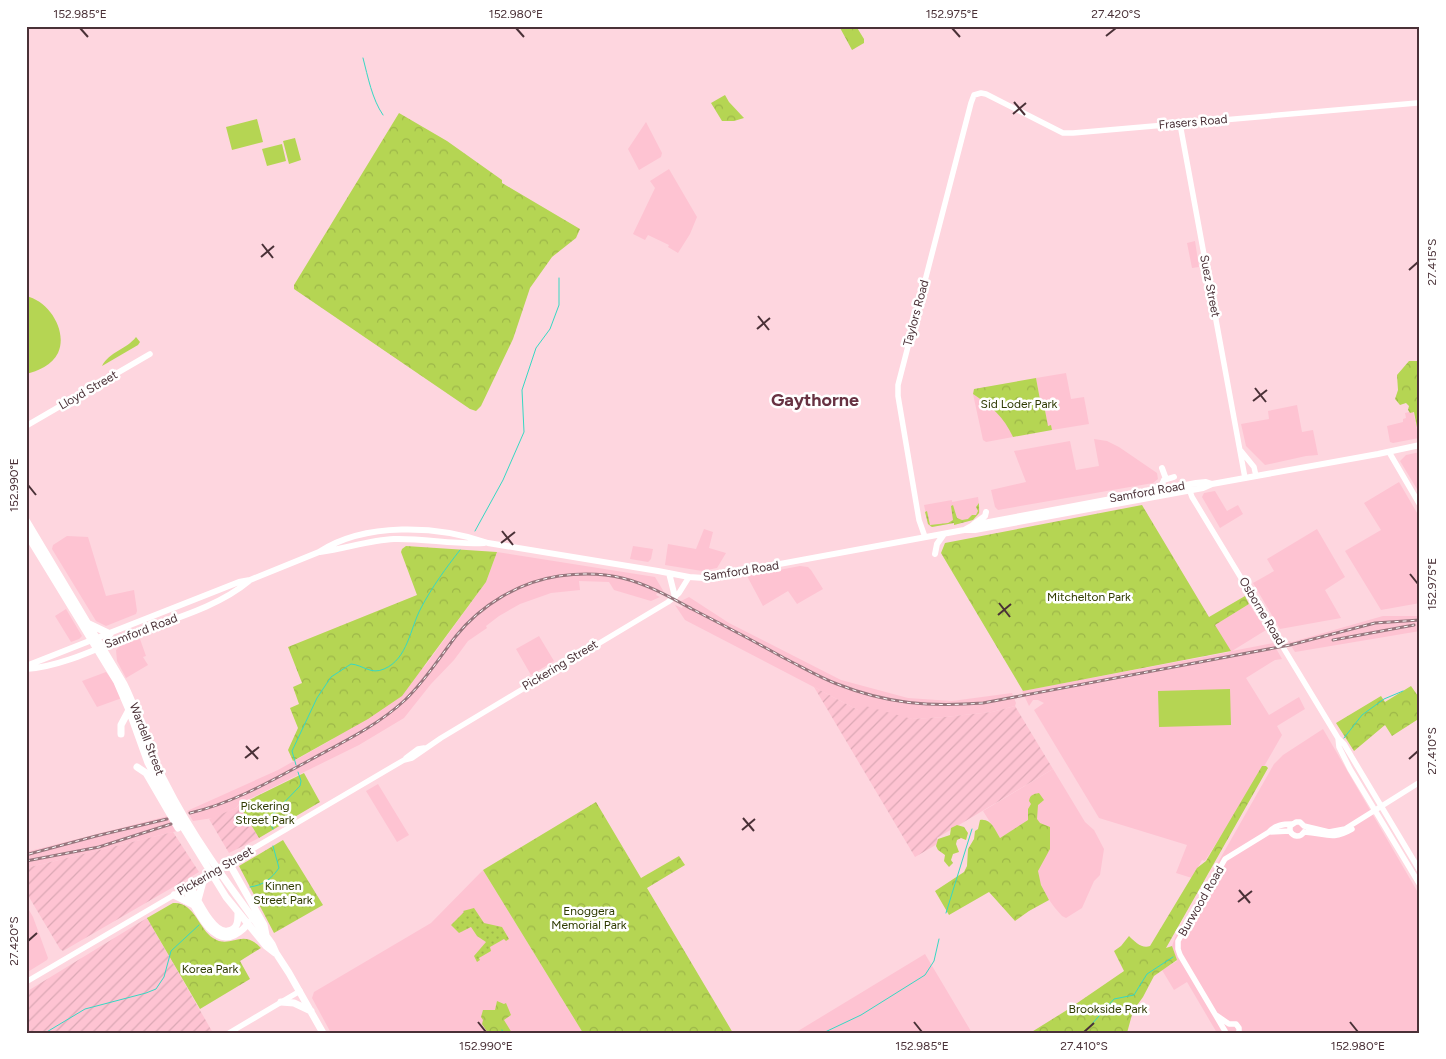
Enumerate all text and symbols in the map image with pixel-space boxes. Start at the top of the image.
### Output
text: 152.985°E [53,7,107,21]
text: 152.980°E [489,7,543,21]
text: 152.975°E [926,7,978,21]
text: 27.420°S [1091,7,1141,21]
street label: Frasers Road [1158,112,1228,132]
text: 27.415°S [1425,239,1439,285]
street label: Suez Street [1197,254,1223,319]
street label: Taylors Road [900,278,932,348]
street label: Lloyd Street [56,367,120,412]
district label: Gaythorne [771,389,859,411]
park label: Sid Loder Park [981,397,1058,411]
text: 152.990°E [7,458,21,512]
street label: Samford Road [1108,478,1186,506]
street label: Samford Road [702,558,780,584]
text: 152.975°E [1425,558,1439,610]
street label: Osborne Road [1236,574,1288,648]
park label: Mitchelton Park [1047,590,1131,604]
street label: Samford Road [103,611,179,651]
street label: Pickering Street [520,637,601,693]
street label: Wardell Street [127,701,167,778]
text: 27.410°S [1425,727,1439,775]
park label: Pickering Street Park [235,799,295,827]
street label: Pickering Street [174,843,256,898]
street label: Burwood Road [1175,863,1227,939]
park label: Kinnen Street Park [253,879,313,907]
park label: Enoggera Memorial Park [551,904,627,932]
text: 27.420°S [7,916,21,966]
park label: Korea Park [182,962,239,976]
park label: Brookside Park [1069,1002,1148,1016]
text: 152.990°E [459,1039,513,1053]
text: 152.985°E [895,1039,949,1053]
text: 27.410°S [1060,1039,1108,1053]
text: 152.980°E [1331,1039,1385,1053]

